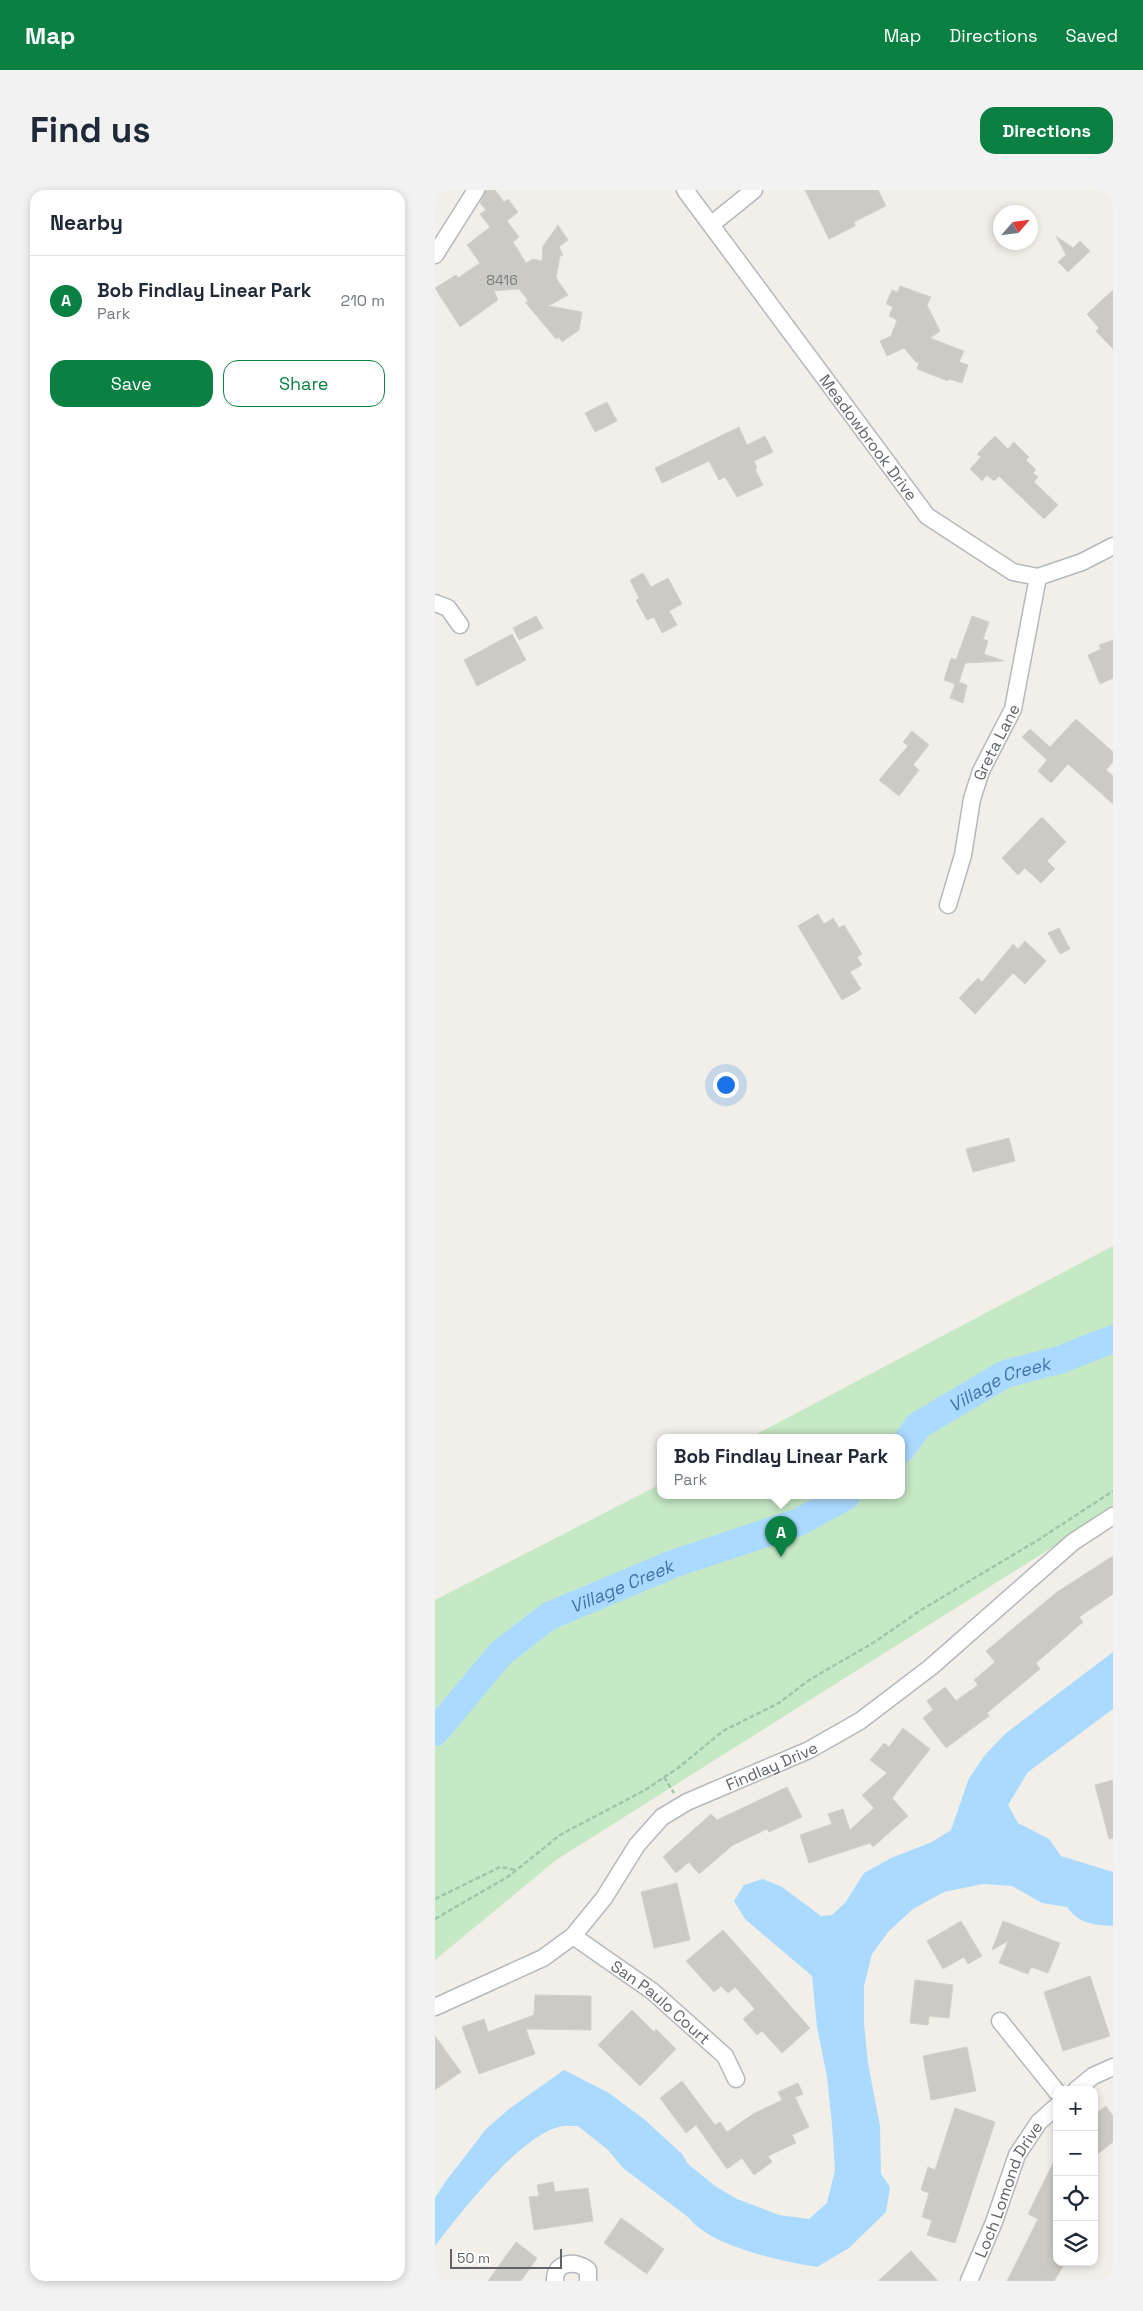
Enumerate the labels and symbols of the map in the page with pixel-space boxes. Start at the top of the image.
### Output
north arrow [993,205,1038,250]
house number: 8416 [486,271,518,289]
street label: Meadowbrook Drive [815,370,922,505]
street label: Greta Lane [968,700,1024,783]
your location [713,1072,739,1098]
water label: Village Creek [944,1351,1055,1417]
pin: A [765,1516,797,1557]
water label: Village Creek [566,1553,679,1618]
street label: Findlay Drive [723,1737,821,1795]
street label: San Paulo Court [607,1955,715,2049]
street label: Loch Lomond Drive [970,2117,1047,2261]
scale bar [450,2246,563,2269]

